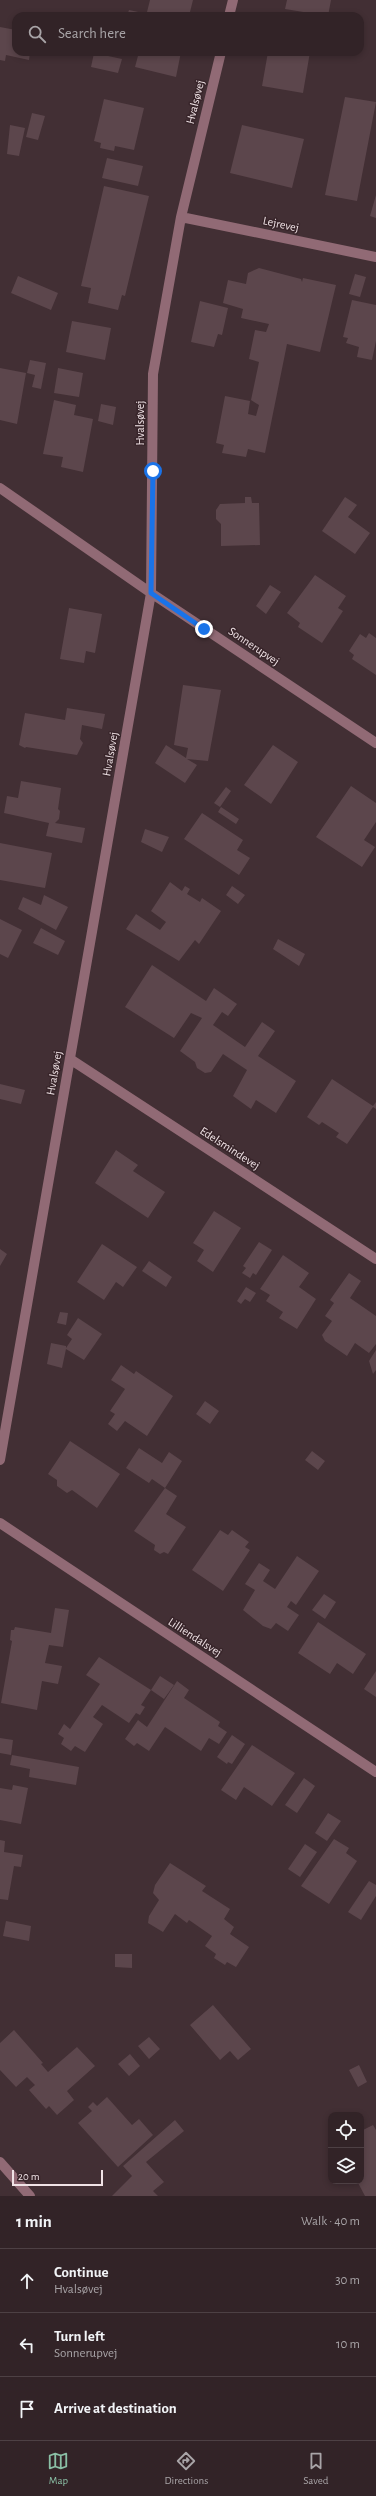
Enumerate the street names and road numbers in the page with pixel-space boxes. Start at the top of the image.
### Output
street label: Hvalsøvej [184,79,207,126]
street label: Lejrevej [262,214,300,235]
street label: Hvalsøvej [134,400,147,446]
street label: Sonnerupvej [226,625,282,668]
street label: Hvalsøvej [100,731,121,777]
street label: Hvalsøvej [44,1050,65,1096]
street label: Edelsmindevej [197,1124,262,1173]
street label: Lilliendalsvej [166,1615,224,1660]

